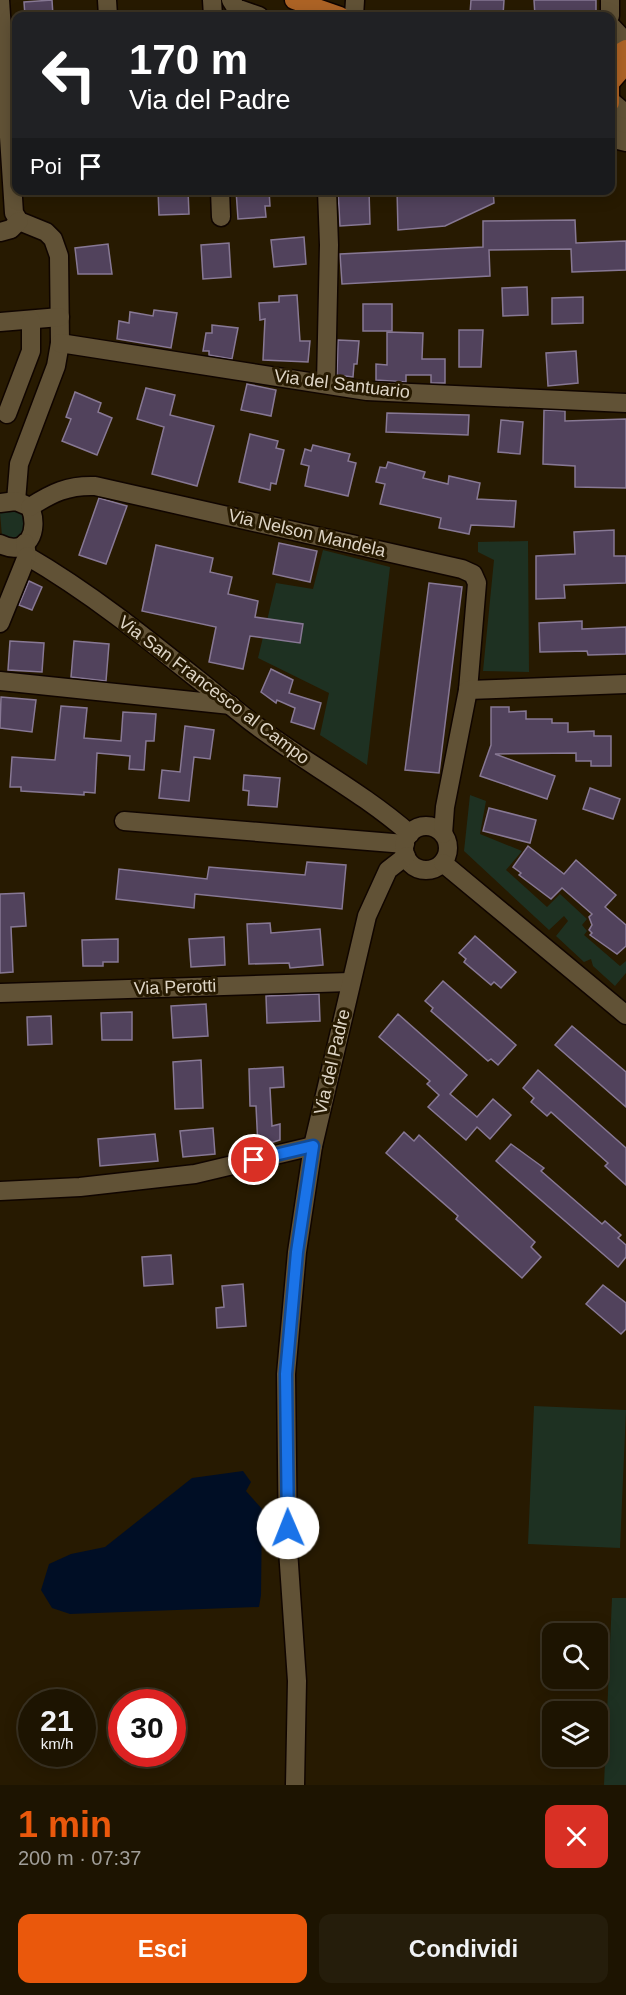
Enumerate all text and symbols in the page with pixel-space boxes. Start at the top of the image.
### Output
icon: left [30,36,108,114]
text: 170 m [129,36,248,83]
text: Via del Padre [129,85,291,115]
icon: arrive [74,150,107,183]
text: Poi [30,154,62,179]
street label: Via del Santuario [273,366,411,402]
street label: Via Nelson Mandela [226,505,389,561]
street label: Via San Francesco al Campo [115,612,313,768]
street label: Via Perotti [133,976,217,998]
street label: Via del Padre [310,1007,354,1117]
pin [228,1134,279,1185]
icon: arrive [237,1143,270,1176]
position arrow [256,1496,320,1560]
map controls [542,1623,608,1767]
button: search [542,1623,608,1689]
speed limit sign: 30 [108,1689,186,1767]
button: layers [542,1701,608,1767]
text: 21 [40,1704,74,1737]
text: km/h [41,1735,73,1752]
text: 1 min [18,1804,112,1845]
button: close [545,1805,608,1868]
text: 200 m · 07:37 [18,1847,141,1869]
button: Esci [18,1914,307,1983]
button: Condividi [319,1914,608,1983]

